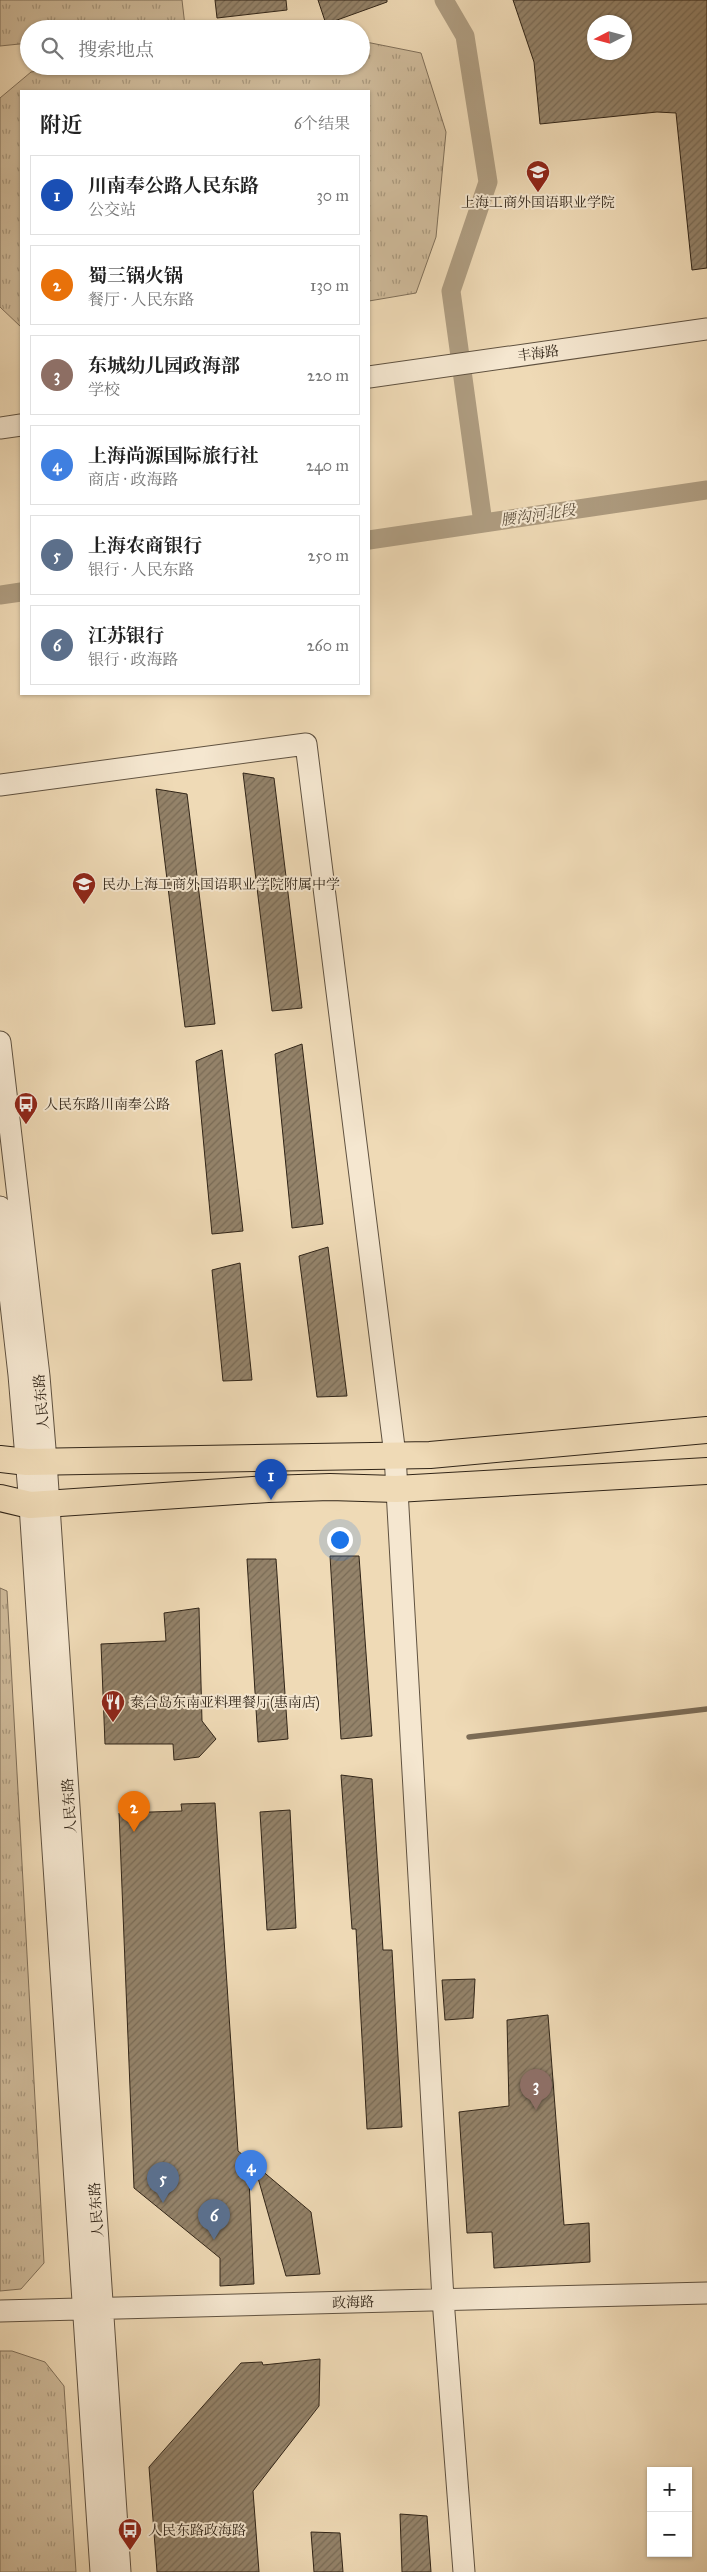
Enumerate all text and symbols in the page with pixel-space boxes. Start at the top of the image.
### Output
north arrow [587,15,632,60]
search box [20,20,370,75]
icon: search [38,34,66,62]
text: 搜索地点 [78,38,154,61]
text: 附近 [40,112,82,138]
text: 6个结果 [294,114,350,133]
school or university icon: 上海工商外国语职业学院 [525,159,551,193]
text: 川南奉公路人民东路 [88,174,259,197]
text: 1 [54,186,60,205]
text: 30 m [316,186,349,205]
place label: 上海工商外国语职业学院 [461,194,615,211]
text: 公交站 [88,200,136,219]
text: 蜀三锅火锅 [88,264,183,287]
text: 2 [53,276,61,295]
text: 130 m [310,276,349,295]
text: 餐厅 · 人民东路 [88,290,194,309]
street label: 丰海路 [516,342,560,365]
text: 东城幼儿园政海部 [88,354,240,377]
text: 3 [54,366,60,385]
text: 220 m [307,366,349,385]
text: 学校 [88,380,120,399]
text: 上海尚源国际旅行社 [88,444,259,467]
text: 4 [53,456,61,475]
text: 240 m [306,456,349,475]
text: 商店 · 政海路 [88,470,178,489]
water label: 腰沟河北段 [500,501,578,529]
text: 上海农商银行 [88,534,202,557]
text: 5 [53,546,61,565]
text: 250 m [308,546,349,565]
text: 银行 · 人民东路 [88,560,194,579]
text: 江苏银行 [88,624,164,647]
text: 6 [53,636,61,655]
text: 260 m [307,636,349,655]
text: 银行 · 政海路 [88,650,178,669]
school or university icon: 民办上海工商外国语职业学院附属中学 [71,871,97,905]
place label: 民办上海工商外国语职业学院附属中学 [102,876,340,893]
bus stop icon: 人民东路川南奉公路 [13,1091,39,1125]
place label: 人民东路川南奉公路 [44,1096,170,1113]
street label: 人民东路 [31,1373,52,1431]
pin: 1 [255,1459,287,1500]
your location [327,1527,353,1553]
restaurant icon: 泰合岛东南亚料理餐厅(惠南店) [100,1689,126,1723]
place label: 泰合岛东南亚料理餐厅(惠南店) [130,1694,320,1712]
street label: 人民东路 [59,1777,80,1834]
pin: 2 [118,1791,150,1832]
pin: 3 [520,2069,552,2110]
pin: 4 [235,2150,267,2191]
pin: 5 [147,2162,179,2203]
street label: 人民东路 [86,2181,107,2238]
pin: 6 [198,2199,230,2240]
street label: 政海路 [332,2293,374,2312]
map controls [647,2467,692,2557]
button: + [647,2467,692,2512]
button: − [647,2512,692,2557]
bus stop icon: 人民东路政海路 [117,2517,143,2551]
place label: 人民东路政海路 [148,2522,246,2539]

